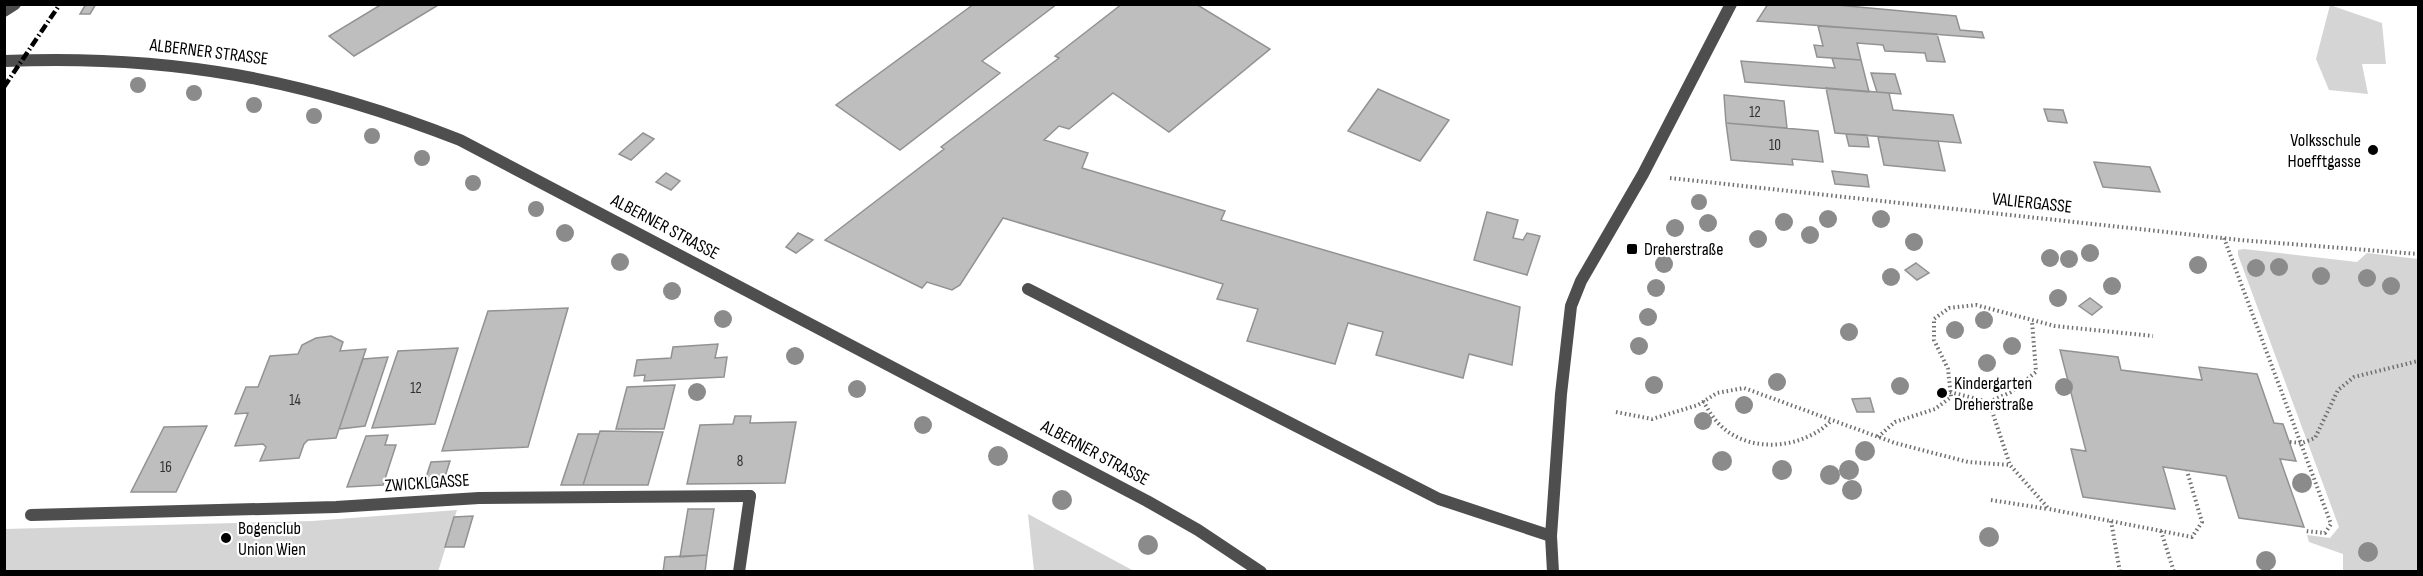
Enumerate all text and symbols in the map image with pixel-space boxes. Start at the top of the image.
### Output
street label: ALBERNER STRASSE [148,34,269,70]
house number: 12 [1749,103,1761,122]
place label: Volksschule Hoefftgasse [2288,130,2361,172]
house number: 10 [1769,136,1781,155]
marker: Volksschule Hoefftgasse [2366,143,2380,157]
street label: VALIERGASSE [1991,188,2073,218]
street label: ALBERNER STRASSE [607,189,723,264]
place label: Dreherstraße [1644,239,1723,260]
marker: Dreherstraße [1625,242,1639,256]
place label: Kindergarten Dreherstraße [1954,373,2033,415]
house number: 12 [410,379,422,398]
marker: Kindergarten Dreherstraße [1935,386,1949,400]
house number: 14 [289,391,301,410]
street label: ALBERNER STRASSE [1037,415,1153,490]
house number: 8 [737,452,743,471]
house number: 16 [160,458,172,477]
street label: ZWICKLGASSE [384,470,470,496]
place label: Bogenclub Union Wien [238,518,306,560]
marker: Bogenclub Union Wien [219,531,233,545]

